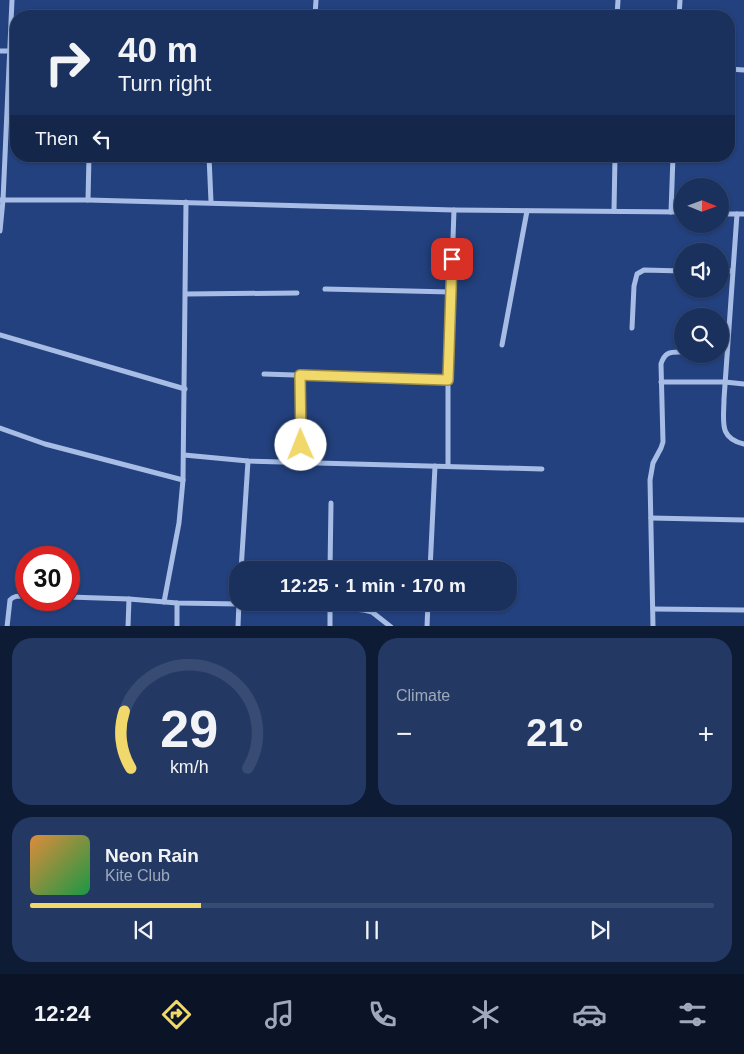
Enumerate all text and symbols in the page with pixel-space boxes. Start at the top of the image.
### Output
icon: right [35,30,100,95]
text: 40 m [118,30,198,69]
text: Turn right [118,71,211,96]
icon: left [88,125,116,153]
text: Then [35,128,78,149]
north arrow [674,178,729,232]
map controls [674,178,729,363]
pin [431,238,473,280]
button: sound [674,243,729,298]
icon: arrive [438,245,466,273]
button: search [674,308,729,363]
position arrow [274,418,326,470]
speed limit sign: 30 [15,546,80,611]
text: 12:25 · 1 min · 170 m [280,575,466,596]
text: Climate [396,687,450,704]
text: 29 [160,700,218,758]
text: 21° [526,712,584,754]
text: − [396,718,412,749]
text: + [698,718,714,749]
text: km/h [170,757,208,777]
text: Neon Rain [105,845,199,866]
text: Kite Club [105,867,170,884]
icon: previous [130,916,158,944]
icon: pause [358,916,386,944]
icon: next [586,916,614,944]
icon: directions [159,997,194,1032]
icon: music [262,997,297,1032]
icon: phone [365,997,400,1032]
icon: climate [468,997,503,1032]
icon: car [572,997,607,1032]
icon: filters [675,997,710,1032]
text: 12:24 [34,1001,90,1026]

